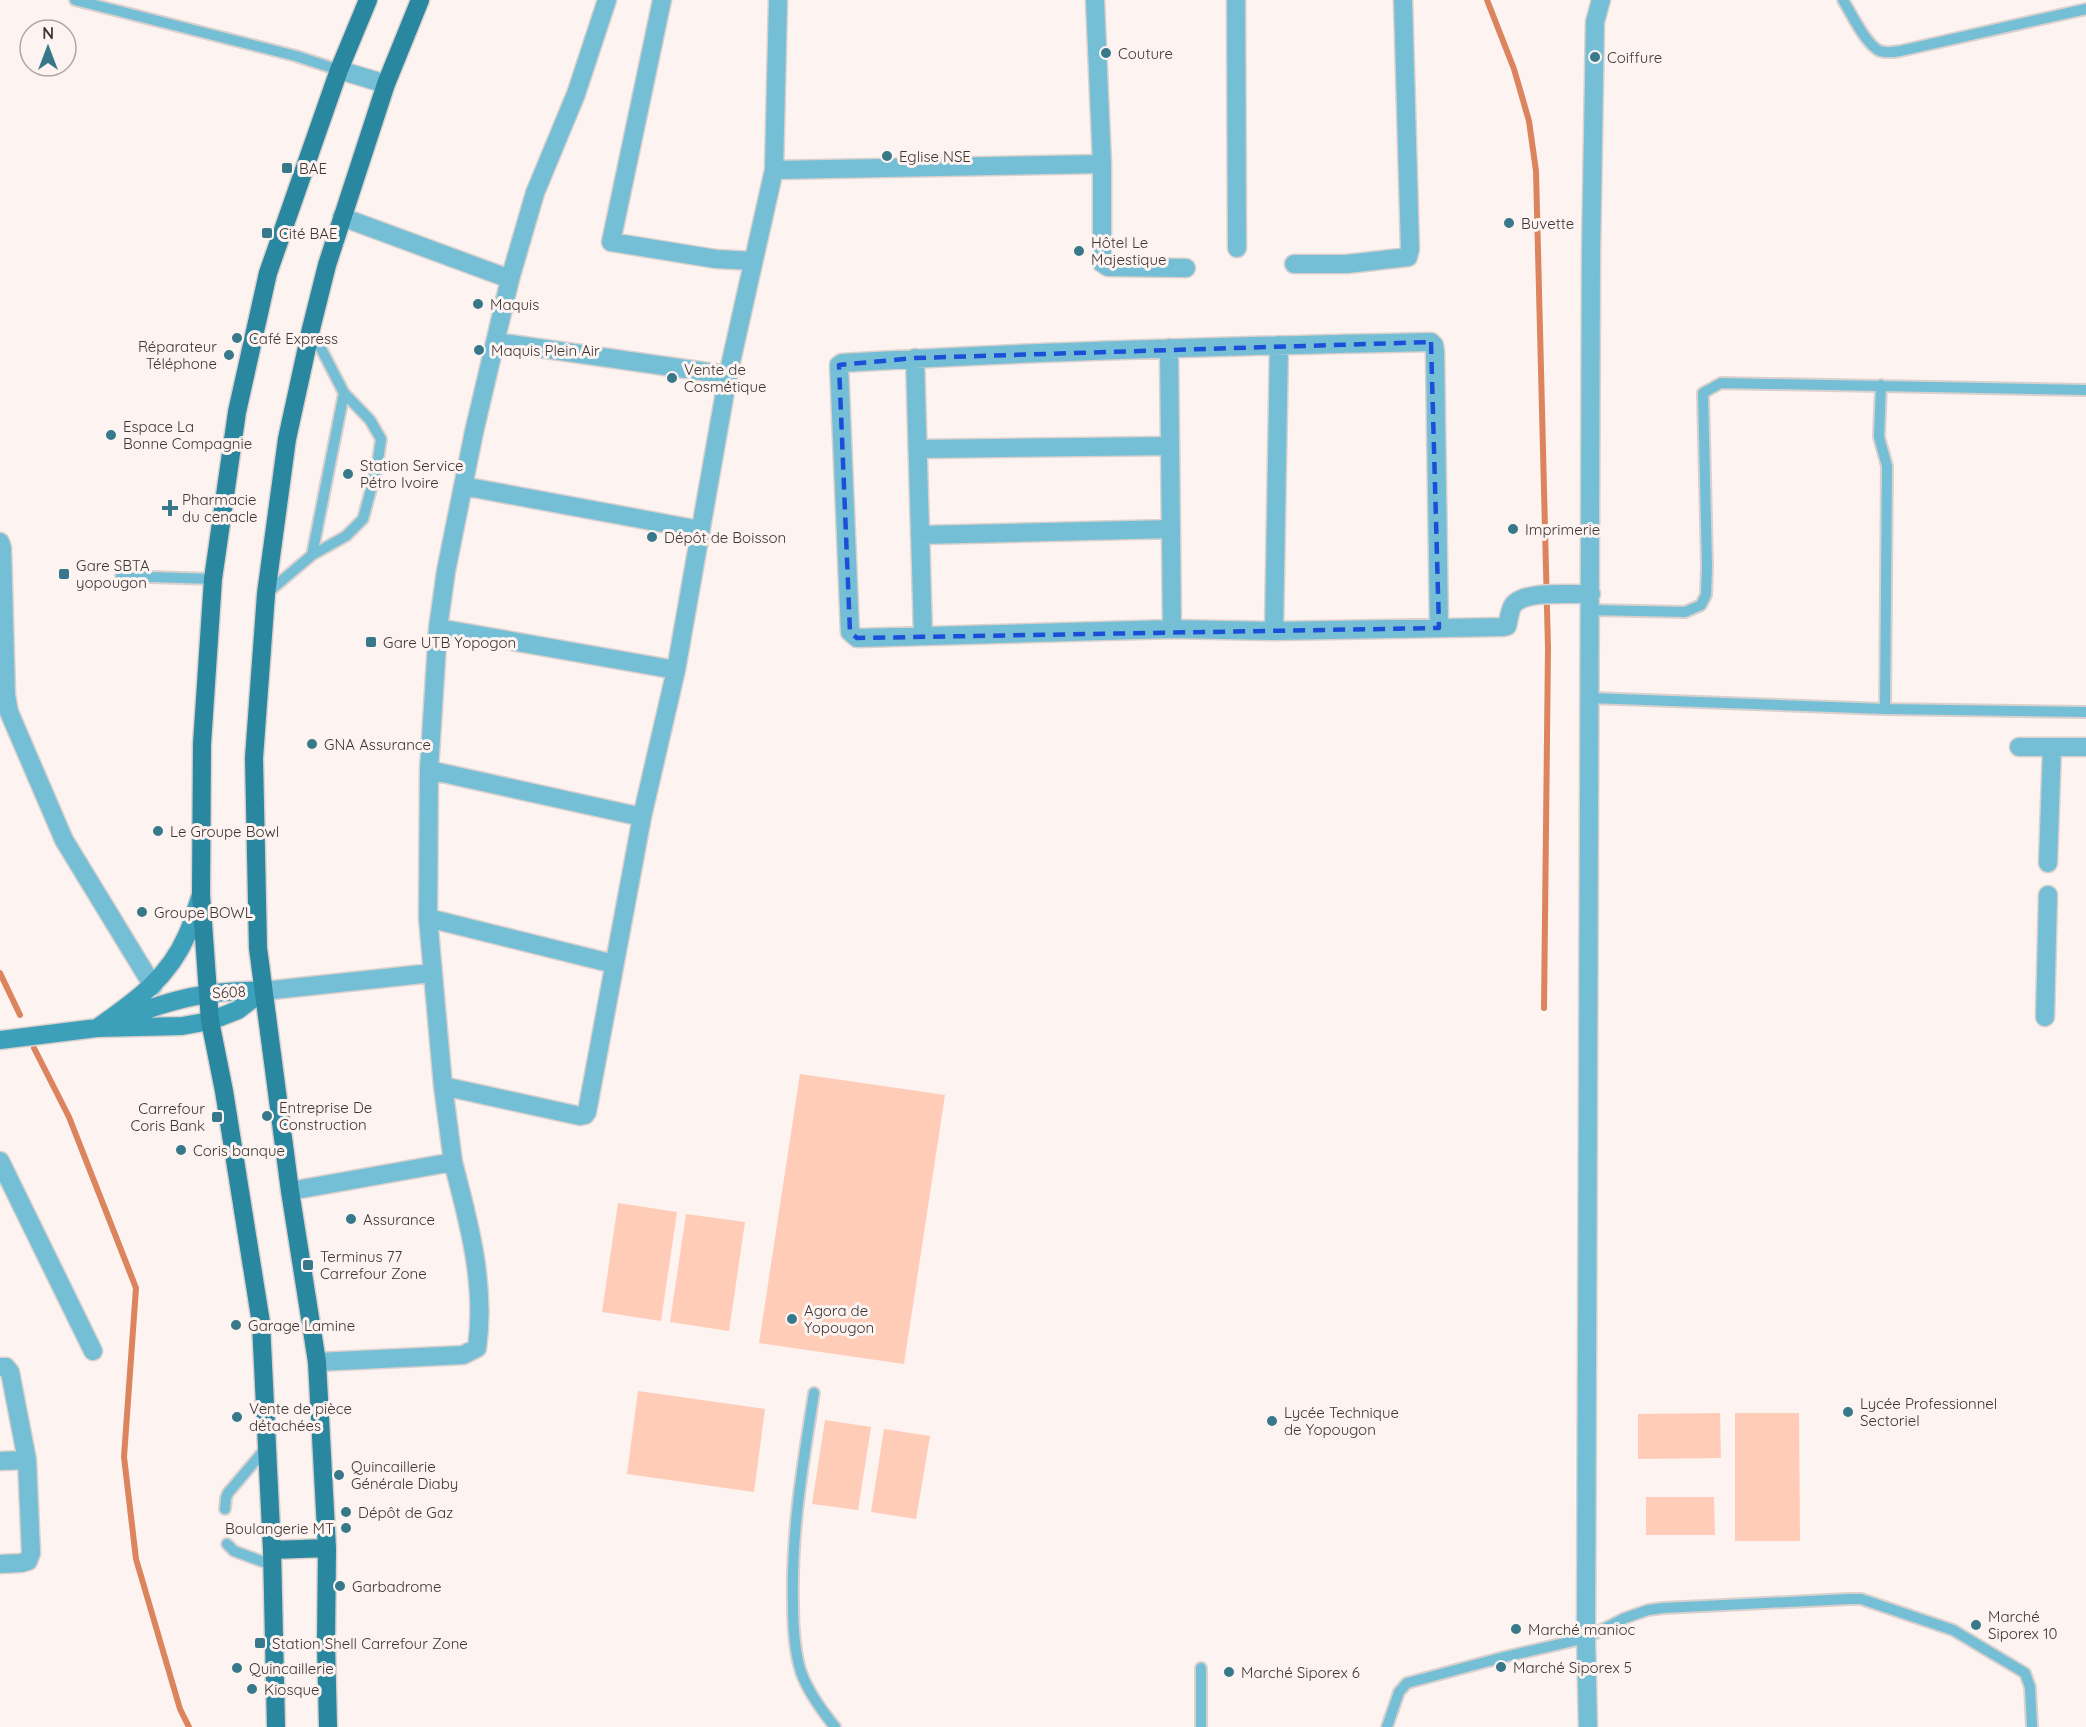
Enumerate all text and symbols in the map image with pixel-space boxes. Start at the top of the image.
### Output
north arrow [18,18,78,78]
text: N [42,23,54,43]
place label: Couture [1118,44,1173,63]
marker: Couture [1099,46,1113,60]
place label: Coiffure [1607,48,1662,67]
marker: Coiffure [1588,50,1602,64]
place label: Eglise NSE [899,147,971,166]
marker: Eglise NSE [880,149,894,163]
place label: BAE [299,159,327,178]
marker: BAE [280,161,294,175]
place label: Buvette [1521,214,1574,233]
marker: Buvette [1502,216,1516,230]
place label: Cité BAE [279,224,338,243]
marker: Cité BAE [260,226,274,240]
place label: Hôtel Le Majestique [1091,233,1166,269]
marker: Hôtel Le Majestique [1072,244,1086,258]
place label: Maquis [490,295,539,314]
marker: Maquis [471,297,485,311]
place label: Café Express [249,329,338,348]
marker: Café Express [230,331,244,345]
place label: Réparateur Téléphone [138,337,217,373]
place label: Maquis Plein Air [491,341,600,360]
marker: Maquis Plein Air [472,343,486,357]
marker: Réparateur Téléphone [222,348,236,362]
place label: Vente de Cosmétique [684,360,766,396]
marker: Vente de Cosmétique [665,371,679,385]
place label: Espace La Bonne Compagnie [123,417,252,453]
marker: Espace La Bonne Compagnie [104,428,118,442]
place label: Station Service Pétro Ivoire [360,456,464,492]
marker: Station Service Pétro Ivoire [341,467,355,481]
place label: Pharmacie du cenacle [182,490,258,526]
marker: Pharmacie du cenacle [163,501,177,515]
place label: Imprimerie [1525,520,1600,539]
marker: Imprimerie [1506,522,1520,536]
place label: Dépôt de Boisson [664,528,786,547]
marker: Dépôt de Boisson [645,530,659,544]
place label: Gare SBTA yopougon [76,556,150,592]
marker: Gare SBTA yopougon [57,567,71,581]
place label: Gare UTB Yopogon [383,633,516,652]
marker: Gare UTB Yopogon [364,635,378,649]
place label: GNA Assurance [324,735,431,754]
marker: GNA Assurance [305,737,319,751]
place label: Le Groupe Bowl [170,822,279,841]
marker: Le Groupe Bowl [151,824,165,838]
place label: Groupe BOWL [154,903,253,922]
marker: Groupe BOWL [135,905,149,919]
street label: S608 [212,982,246,1002]
place label: Entreprise De Construction [279,1098,372,1134]
place label: Carrefour Coris Bank [130,1099,205,1135]
marker: Entreprise De Construction [260,1109,274,1123]
marker: Carrefour Coris Bank [210,1110,224,1124]
place label: Coris banque [193,1141,285,1160]
marker: Coris banque [174,1143,188,1157]
place label: Assurance [363,1210,435,1229]
marker: Assurance [344,1212,358,1226]
place label: Terminus 77 Carrefour Zone [320,1247,427,1283]
marker: Terminus 77 Carrefour Zone [301,1258,315,1272]
place label: Agora de Yopougon [804,1301,874,1337]
marker: Agora de Yopougon [785,1312,799,1326]
place label: Garage Lamine [248,1316,355,1335]
marker: Garage Lamine [229,1318,243,1332]
place label: Lycée Professionnel Sectoriel [1860,1394,1997,1430]
place label: Vente de pièce détachées [249,1399,352,1435]
place label: Lycée Technique de Yopougon [1284,1403,1399,1439]
marker: Lycée Professionnel Sectoriel [1841,1405,1855,1419]
marker: Vente de pièce détachées [230,1410,244,1424]
marker: Lycée Technique de Yopougon [1265,1414,1279,1428]
place label: Quincaillerie Générale Diaby [351,1457,458,1493]
marker: Quincaillerie Générale Diaby [332,1468,346,1482]
place label: Dépôt de Gaz [358,1503,453,1522]
marker: Dépôt de Gaz [339,1505,353,1519]
place label: Boulangerie MT [225,1519,334,1538]
marker: Boulangerie MT [339,1521,353,1535]
place label: Garbadrome [352,1577,441,1596]
marker: Garbadrome [333,1579,347,1593]
place label: Marché Siporex 10 [1988,1607,2058,1643]
marker: Marché Siporex 10 [1969,1618,1983,1632]
place label: Marché manioc [1528,1620,1636,1639]
marker: Marché manioc [1509,1622,1523,1636]
place label: Station Shell Carrefour Zone [272,1634,468,1653]
marker: Station Shell Carrefour Zone [253,1636,267,1650]
place label: Marché Siporex 5 [1513,1658,1632,1677]
place label: Quincaillerie [249,1659,334,1678]
marker: Marché Siporex 5 [1494,1660,1508,1674]
marker: Quincaillerie [230,1661,244,1675]
place label: Marché Siporex 6 [1241,1663,1360,1682]
marker: Marché Siporex 6 [1222,1665,1236,1679]
place label: Kiosque [264,1680,320,1699]
marker: Kiosque [245,1682,259,1696]

